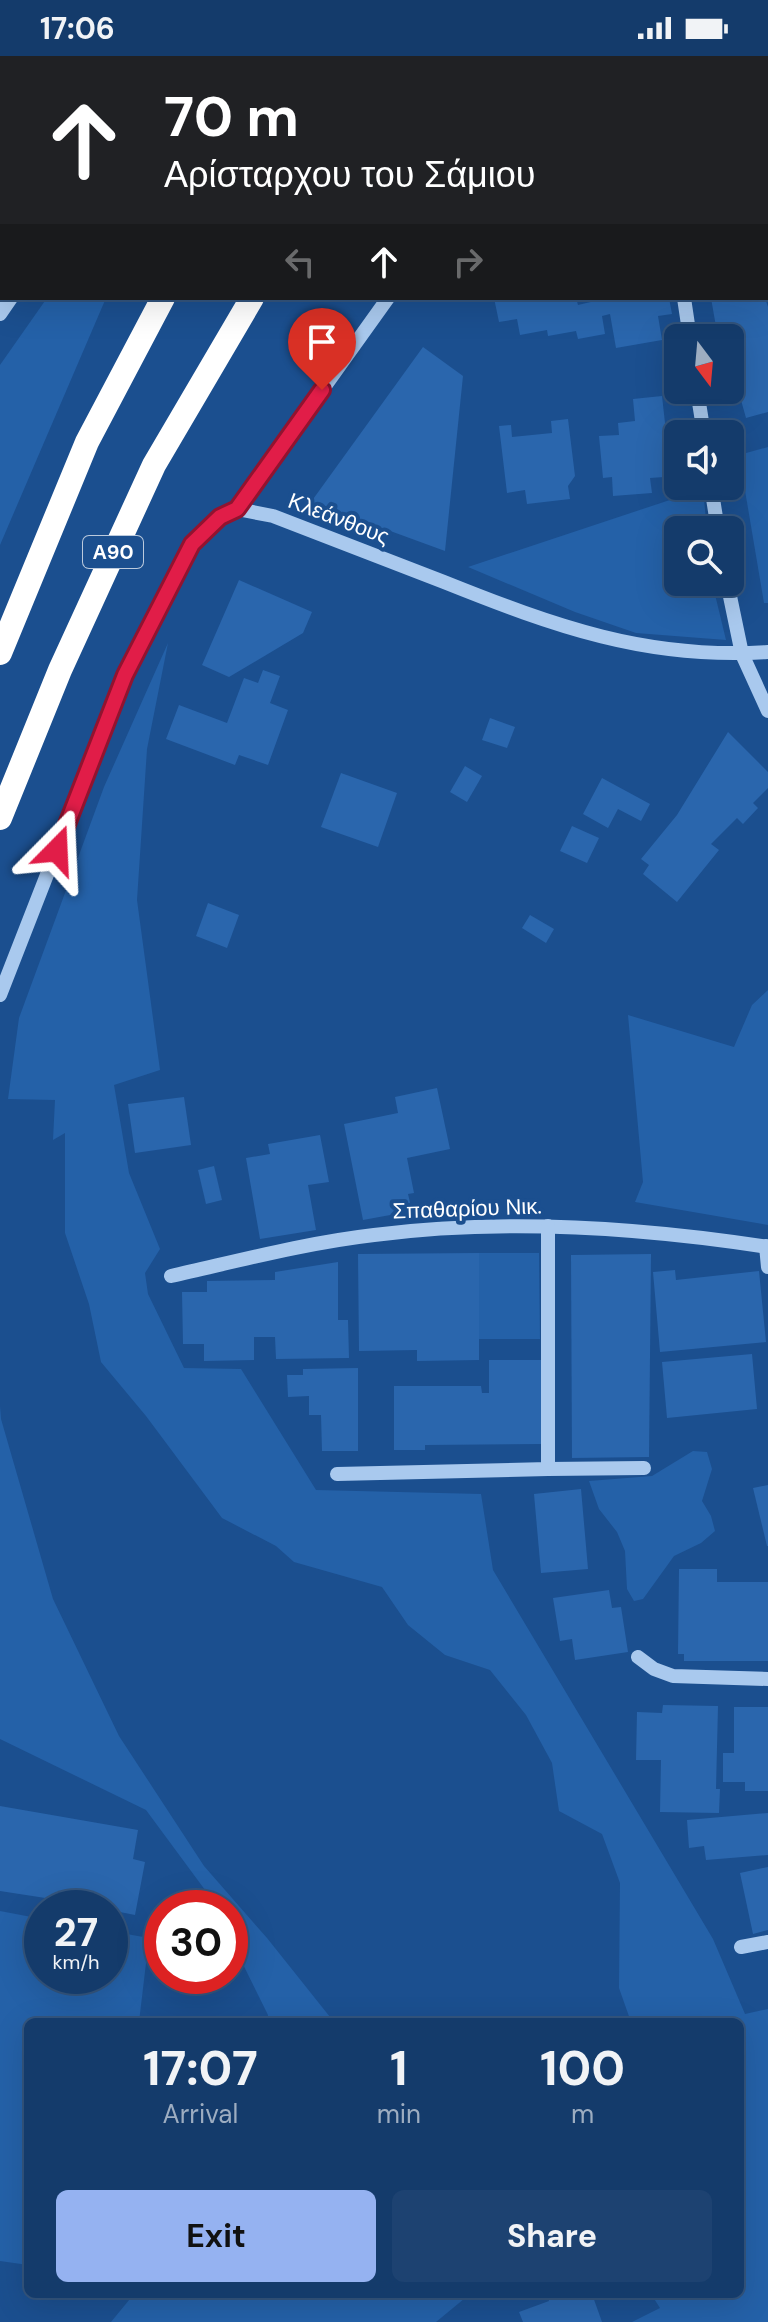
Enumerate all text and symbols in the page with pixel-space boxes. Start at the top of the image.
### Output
text: 17:06 [40,9,115,48]
text: 70 m [164,80,299,153]
icon: ahead [32,88,136,192]
text: Αρίσταρχου του Σάμιου [164,151,535,198]
icon: left [278,240,322,284]
icon: ahead [362,240,406,284]
icon: right [446,240,490,284]
pin [288,308,356,390]
icon: arrive [300,320,344,364]
north arrow [664,324,744,404]
map controls [664,324,744,596]
button: sound [664,420,744,500]
street label: Κλεάνθους [284,486,394,551]
button: search [664,516,744,596]
road number: Α90 [83,536,143,568]
position arrow [15,808,99,892]
street label: Σπαθαρίου Νικ. [392,1191,542,1226]
speed limit sign: 30 [144,1890,248,1994]
text: 27 [54,1906,98,1958]
text: km/h [52,1949,100,1975]
text: 17:07 [143,2037,258,2100]
text: 1 [390,2037,408,2100]
text: 100 [540,2037,625,2100]
text: Arrival [162,2097,238,2131]
text: min [377,2097,421,2131]
text: m [571,2097,594,2131]
button: Exit [56,2190,376,2282]
button: Share [392,2190,712,2282]

